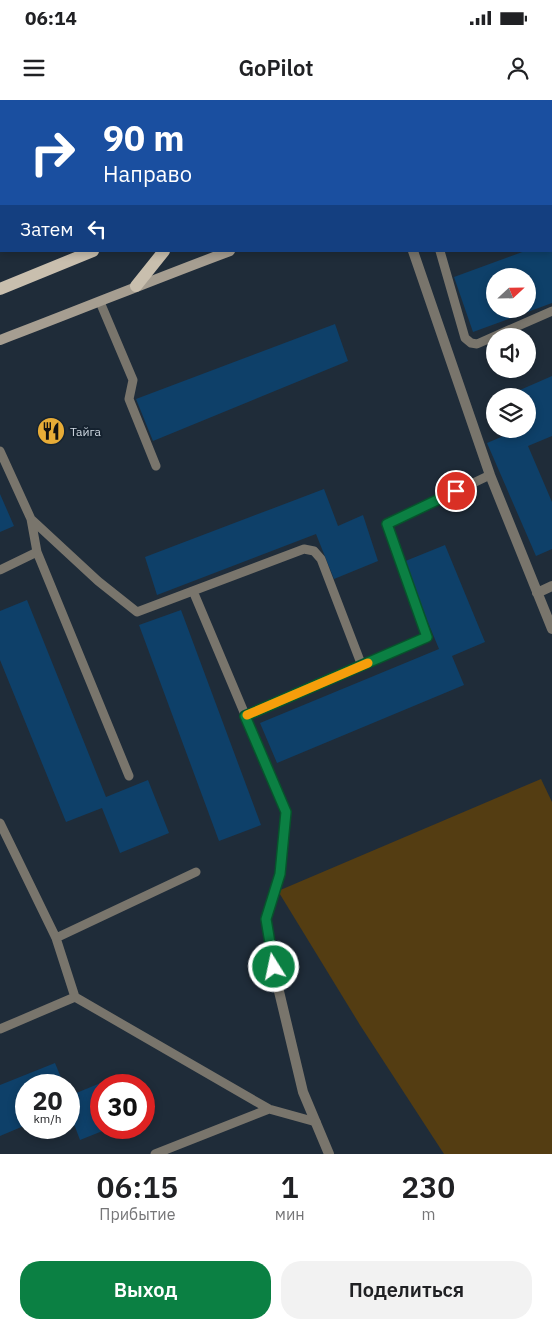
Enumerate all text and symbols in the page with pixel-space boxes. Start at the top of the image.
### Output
text: 06:14 [25,6,77,30]
text: GoPilot [238,53,314,82]
icon: menu [20,54,48,82]
icon: person [504,54,532,82]
text: 90 m [103,115,185,161]
icon: right [20,120,85,185]
text: Направо [103,159,192,188]
icon: left [83,215,111,243]
text: Затем [20,217,73,241]
north arrow [486,268,536,318]
map controls [486,268,536,438]
button: sound [486,328,536,378]
button: layers [486,388,536,438]
restaurant icon: Тайга [36,416,66,446]
place label: Тайга [70,424,102,439]
pin [435,470,477,512]
icon: arrive [442,477,470,505]
position arrow [247,940,299,992]
speed limit sign: 30 [90,1074,155,1139]
text: 20 [32,1084,63,1117]
text: km/h [33,1111,62,1126]
text: 06:15 [97,1167,178,1206]
text: 1 [281,1167,299,1206]
text: 230 [401,1167,455,1206]
text: Прибытие [99,1204,175,1224]
text: мин [275,1204,305,1224]
text: m [421,1204,435,1224]
button: Выход [20,1261,271,1319]
button: Поделиться [281,1261,532,1319]

